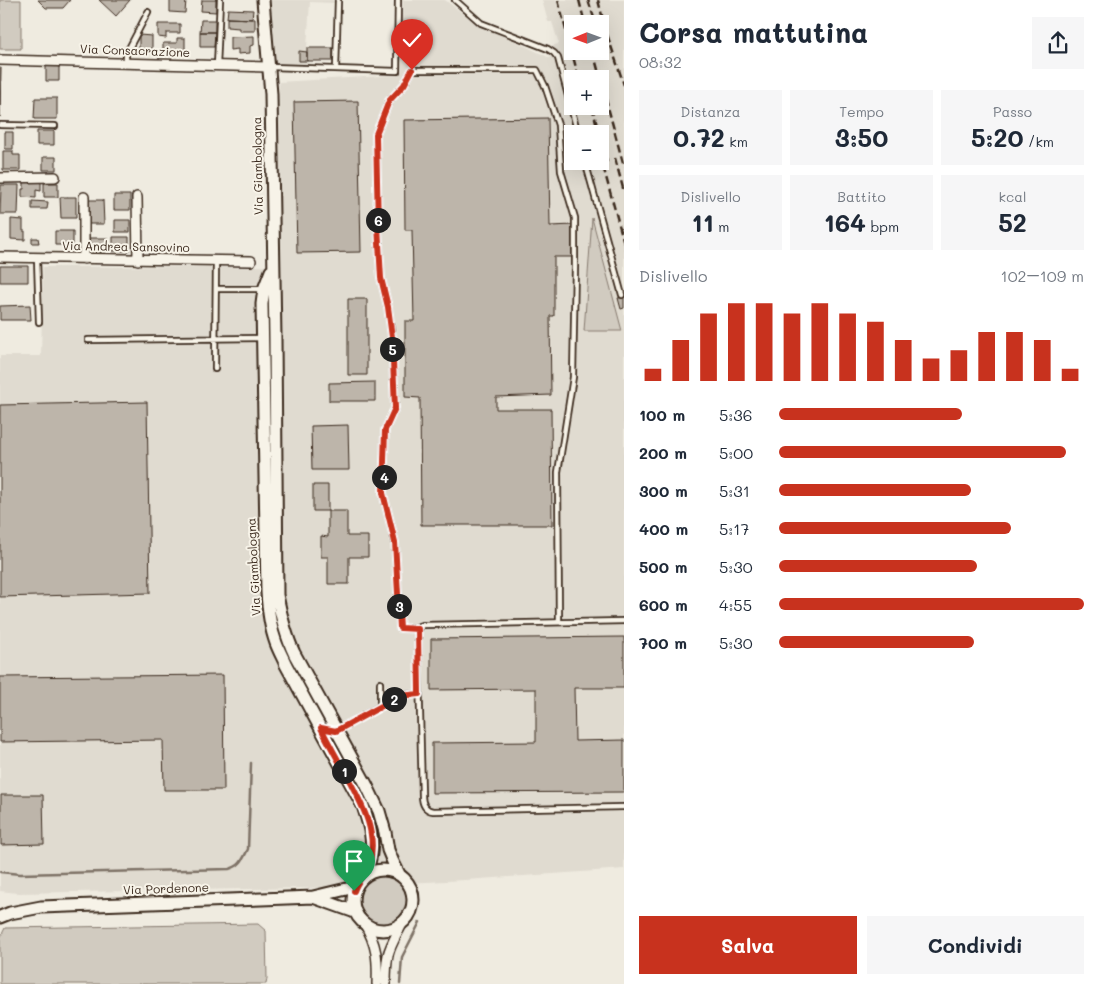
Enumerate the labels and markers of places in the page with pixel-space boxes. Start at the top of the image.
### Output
pin [391,19,433,70]
pin: 6 [366,208,390,232]
pin: 5 [380,336,404,362]
pin: 4 [372,464,396,490]
pin: 3 [386,594,412,618]
pin: 2 [382,686,406,712]
pin: 1 [332,758,356,784]
pin [333,840,375,891]

